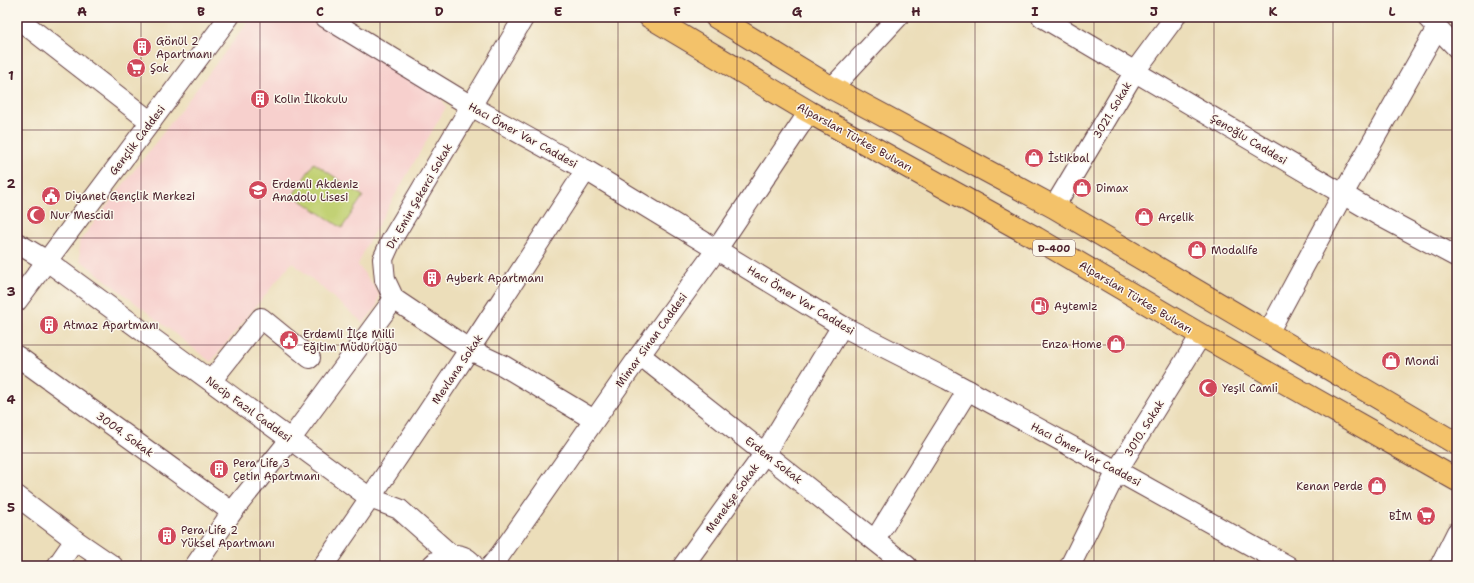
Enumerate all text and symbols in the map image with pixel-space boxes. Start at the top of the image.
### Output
text: A [77,3,87,20]
text: B [197,3,205,20]
text: C [316,3,324,20]
text: D [434,3,444,20]
text: E [554,3,563,20]
text: F [673,3,681,20]
text: G [792,3,803,20]
text: H [911,3,921,20]
text: I [1031,3,1039,20]
text: J [1150,3,1158,20]
text: K [1269,3,1278,20]
text: L [1388,3,1396,20]
place label: Gönül 2 Apartmanı [156,34,212,62]
building icon: Gönül 2 Apartmanı [131,36,153,58]
supermarket icon: Şok [125,57,147,79]
place label: Şok [150,61,169,76]
text: 1 [8,67,14,84]
street label: 3021. Sokak [1090,79,1135,141]
building icon: Kolin İlkokulu [249,88,271,110]
place label: Kolin İlkokulu [274,92,348,107]
street label: Hacı Ömer Var Caddesi [465,99,580,172]
street label: Alparslan Türkeş Bulvarı [794,99,915,175]
street label: Gençlik Caddesi [106,102,169,178]
street label: Şenoğlu Caddesi [1208,111,1290,168]
street label: Dr. Emin Şekerci Sokak [383,141,456,252]
shop icon: İstikbal [1023,147,1045,169]
place label: İstikbal [1048,151,1090,166]
text: 2 [6,175,16,192]
place label: Erdemli Akdeniz Anadolu Lisesi [272,177,359,205]
shop icon: Dimax [1071,177,1093,199]
school or university icon: Erdemli Akdeniz Anadolu Lisesi [247,179,269,201]
place label: Dimax [1096,181,1129,196]
public building icon: Diyanet Gençlik Merkezi [40,185,62,207]
place label: Diyanet Gençlik Merkezi [65,189,195,204]
mosque icon: Nur Mescidi [25,204,47,226]
shop icon: Arçelik [1133,206,1155,228]
place label: Nur Mescidi [50,208,114,223]
place label: Arçelik [1158,210,1194,225]
shop icon: Modalife [1186,239,1208,261]
road number: D-400 [1033,240,1075,256]
place label: Modalife [1211,243,1258,258]
street label: Alparslan Türkeş Bulvarı [1076,258,1195,337]
street label: Hacı Ömer Var Caddesi [744,262,857,338]
building icon: Ayberk Apartmanı [421,267,443,289]
place label: Ayberk Apartmanı [446,271,544,286]
text: 3 [6,283,16,300]
street label: Mimar Sinan Caddesi [612,290,691,390]
fuel station icon: Aytemiz [1029,295,1051,317]
place label: Aytemiz [1054,299,1098,314]
building icon: Atmaz Apartmanı [38,314,60,336]
place label: Atmaz Apartmanı [63,318,159,333]
place label: Erdemli İlçe Milli Eğitim Müdürlüğü [303,327,397,355]
public building icon: Erdemli İlçe Milli Eğitim Müdürlüğü [278,329,300,351]
street label: Mevlana Sokak [428,331,486,407]
shop icon: Enza Home [1105,333,1127,355]
place label: Enza Home [1042,337,1102,352]
shop icon: Mondi [1380,350,1402,372]
place label: Mondi [1405,354,1439,369]
street label: Necip Fazıl Caddesi [203,373,295,446]
mosque icon: Yeşil Camii [1197,377,1219,399]
place label: Yeşil Camii [1222,381,1278,396]
text: 4 [6,391,16,408]
street label: 3010. Sokak [1121,397,1168,460]
street label: 3004. Sokak [93,408,156,460]
street label: Hacı Ömer Var Caddesi [1028,419,1143,490]
street label: Erdem Sokak [742,433,806,488]
place label: Pera Life 3 Çetin Apartmanı [233,456,320,484]
building icon: Pera Life 3 Çetin Apartmanı [208,458,230,480]
street label: Menekşe Sokak [702,460,763,536]
shop icon: Kenan Perde [1366,475,1388,497]
place label: Kenan Perde [1296,479,1363,494]
text: 5 [7,499,15,516]
supermarket icon: BİM [1415,505,1437,527]
place label: BİM [1389,509,1412,524]
place label: Pera Life 2 Yüksel Apartmanı [181,523,275,551]
building icon: Pera Life 2 Yüksel Apartmanı [156,525,178,547]

